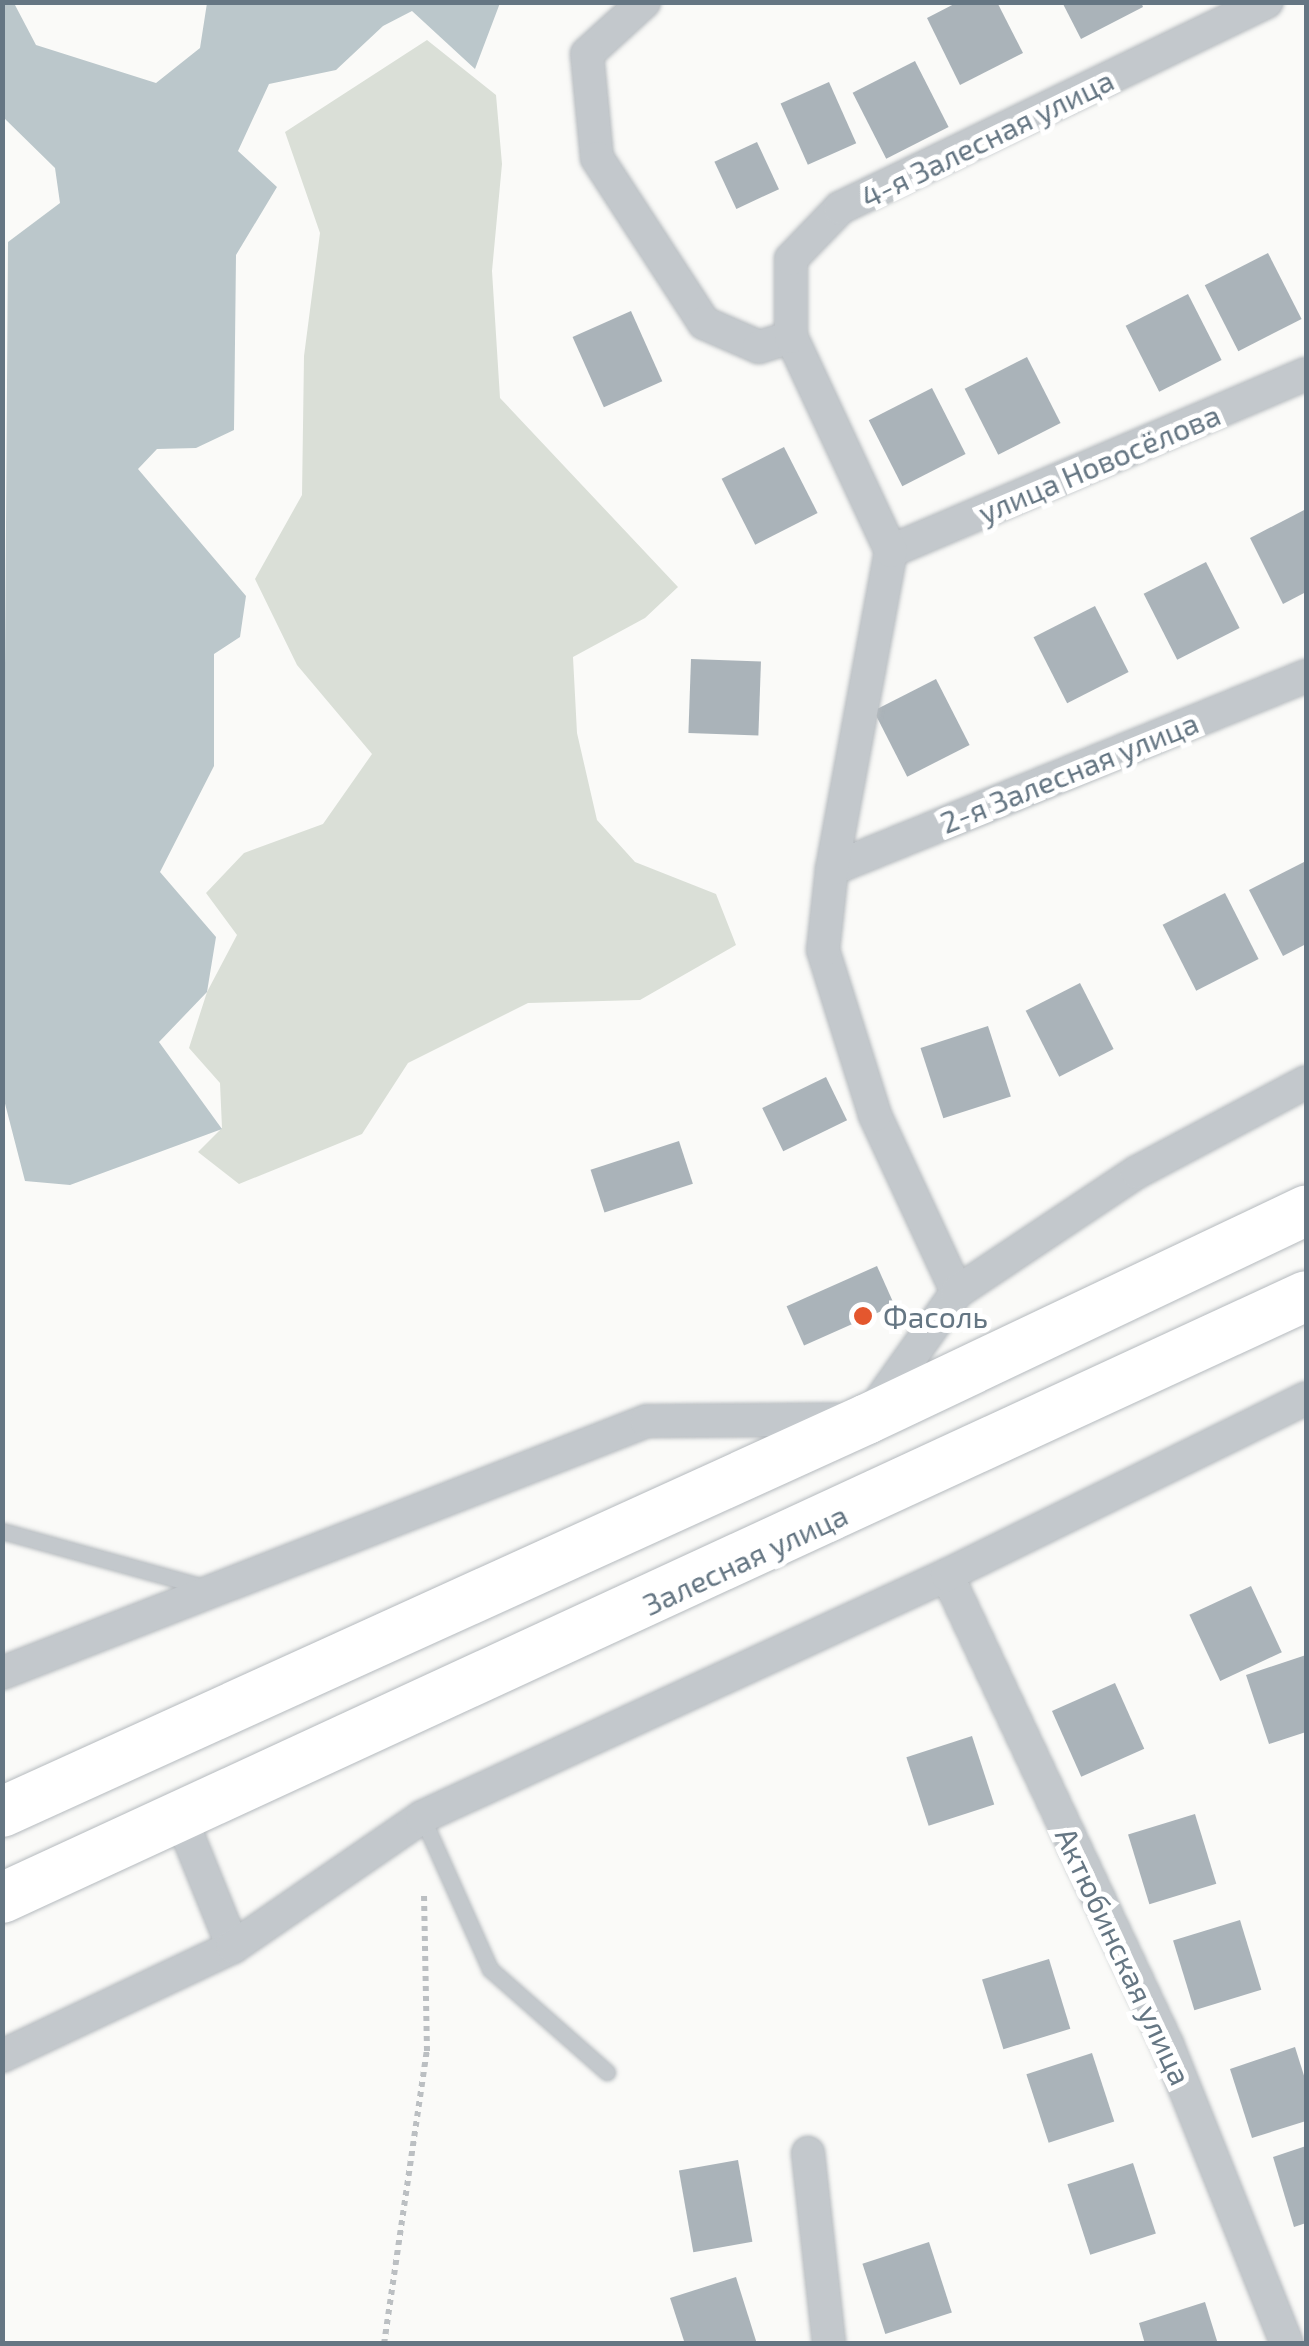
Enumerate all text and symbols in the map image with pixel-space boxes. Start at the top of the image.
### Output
street label: 4-я Залесная улица [855,61,1119,215]
street label: улица Новосёлова [973,396,1225,530]
street label: 2-я Залесная улица [935,704,1203,840]
place label: Фасоль [883,1298,988,1334]
marker: Фасоль [852,1305,874,1327]
street label: Залесная улица [637,1496,853,1622]
street label: Актюбинская улица [1049,1822,1199,2090]

